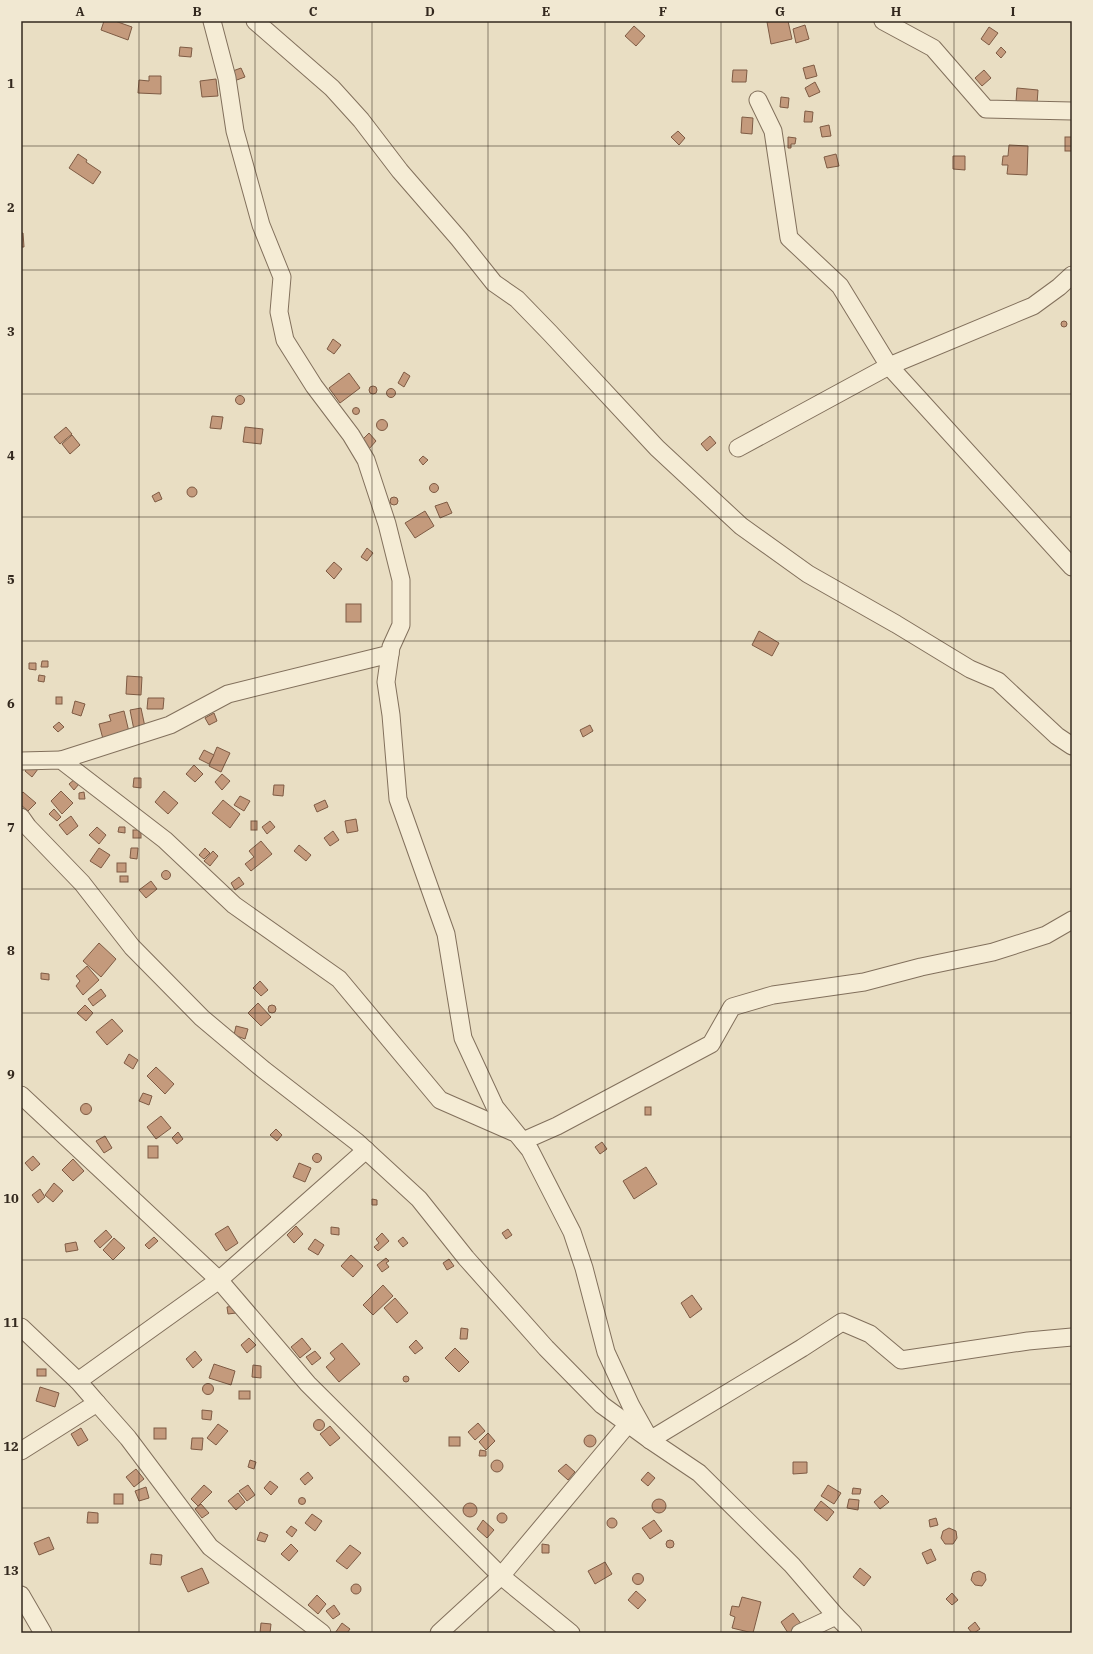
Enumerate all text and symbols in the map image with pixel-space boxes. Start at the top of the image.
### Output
text: A [75,3,85,20]
text: B [192,3,202,20]
text: C [309,3,318,20]
text: D [425,3,435,20]
text: E [542,3,550,20]
text: F [659,3,667,20]
text: G [775,3,785,20]
text: H [891,3,902,20]
text: I [1011,3,1016,20]
text: 1 [7,75,15,92]
text: 2 [7,199,15,216]
text: 3 [7,323,15,340]
text: 4 [7,447,15,464]
text: 5 [7,571,15,588]
text: 6 [7,695,15,712]
text: 7 [7,819,15,836]
text: 8 [7,942,15,959]
text: 9 [7,1066,15,1083]
text: 10 [3,1190,19,1207]
text: 11 [3,1314,19,1331]
text: 12 [3,1438,19,1455]
text: 13 [3,1562,19,1579]

